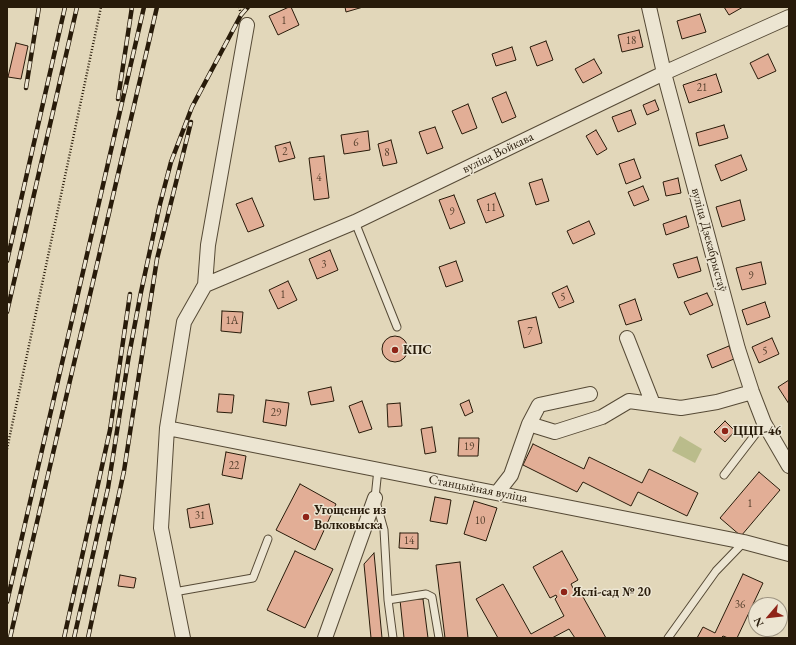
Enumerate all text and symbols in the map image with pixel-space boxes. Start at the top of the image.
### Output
house number: 1 [281,14,287,28]
house number: 18 [626,34,636,48]
house number: 21 [697,81,707,95]
street label: вуліца Войкава [460,129,536,177]
house number: 6 [353,136,359,150]
house number: 2 [282,145,288,159]
house number: 8 [384,146,390,160]
house number: 4 [316,171,322,185]
street label: вуліца Дзекабрыстаў [688,186,730,294]
house number: 11 [486,201,496,215]
house number: 9 [449,205,455,219]
house number: 3 [321,258,327,272]
house number: 9 [748,269,754,283]
house number: 1 [280,288,286,302]
house number: 5 [560,290,566,304]
house number: 1А [226,314,238,328]
house number: 7 [527,325,533,339]
place label: КПС [403,342,432,358]
house number: 5 [762,344,768,358]
marker: КПС [390,345,400,355]
house number: 29 [271,406,281,420]
place label: ЦЦП-46 [733,423,781,439]
marker: ЦЦП-46 [720,426,730,436]
house number: 19 [464,440,474,454]
house number: 22 [229,459,239,473]
street label: Станцыйная вуліца [427,472,529,506]
house number: 1 [747,497,753,511]
place label: Угощение из Волковыска [314,502,386,533]
house number: 31 [195,509,205,523]
marker: Угощение из Волковыска [301,512,311,522]
house number: 10 [475,514,485,528]
house number: 14 [404,534,414,548]
place label: Яслі-сад № 20 [572,584,651,600]
marker: Яслі-сад № 20 [559,587,569,597]
north arrow [748,597,788,637]
house number: 36 [735,598,745,612]
text: N [750,615,767,629]

